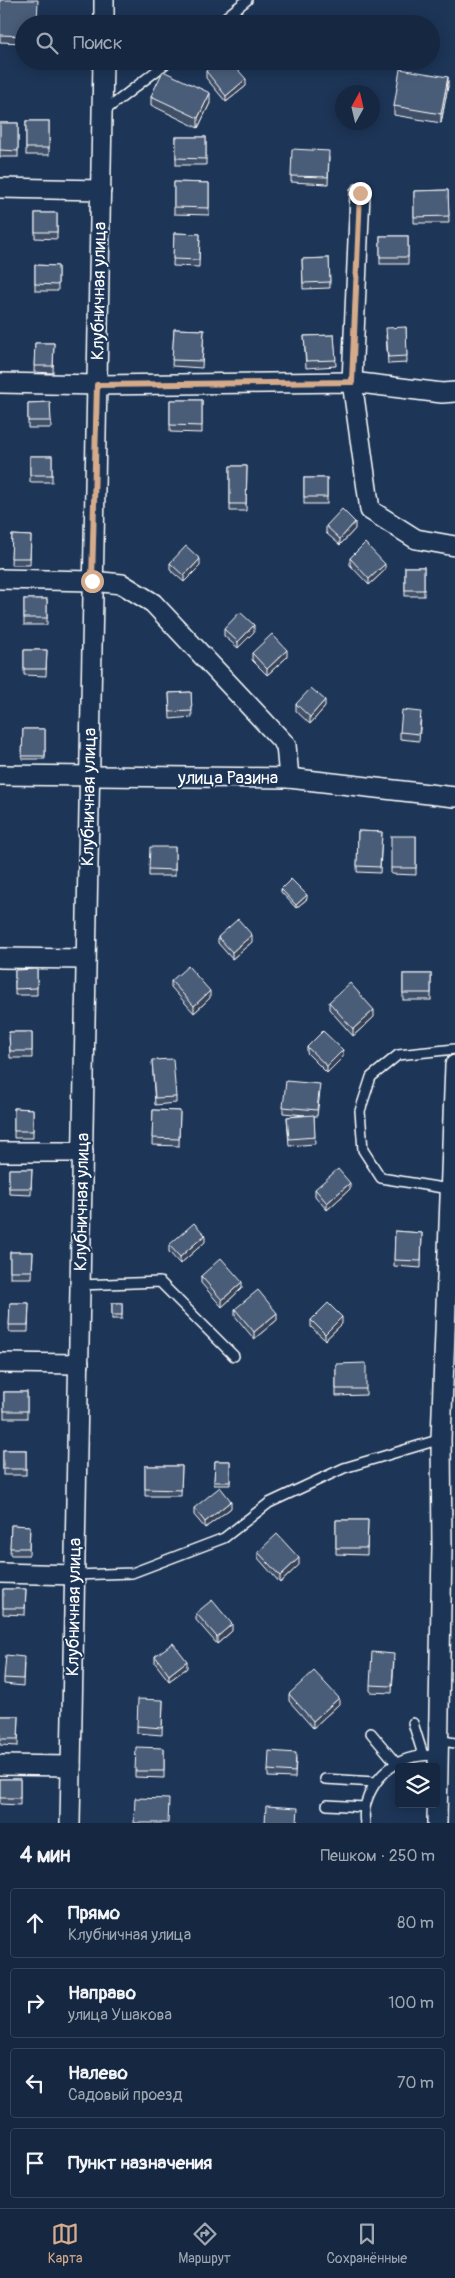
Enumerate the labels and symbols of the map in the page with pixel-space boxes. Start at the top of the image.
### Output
north arrow [335,85,380,130]
route end [349,182,372,205]
street label: Клубничная улица [86,222,112,360]
route start [81,570,104,593]
street label: Клубничная улица [76,728,102,866]
street label: улица Разина [177,767,278,790]
street label: Клубничная улица [69,1133,95,1271]
street label: Клубничная улица [61,1538,87,1676]

